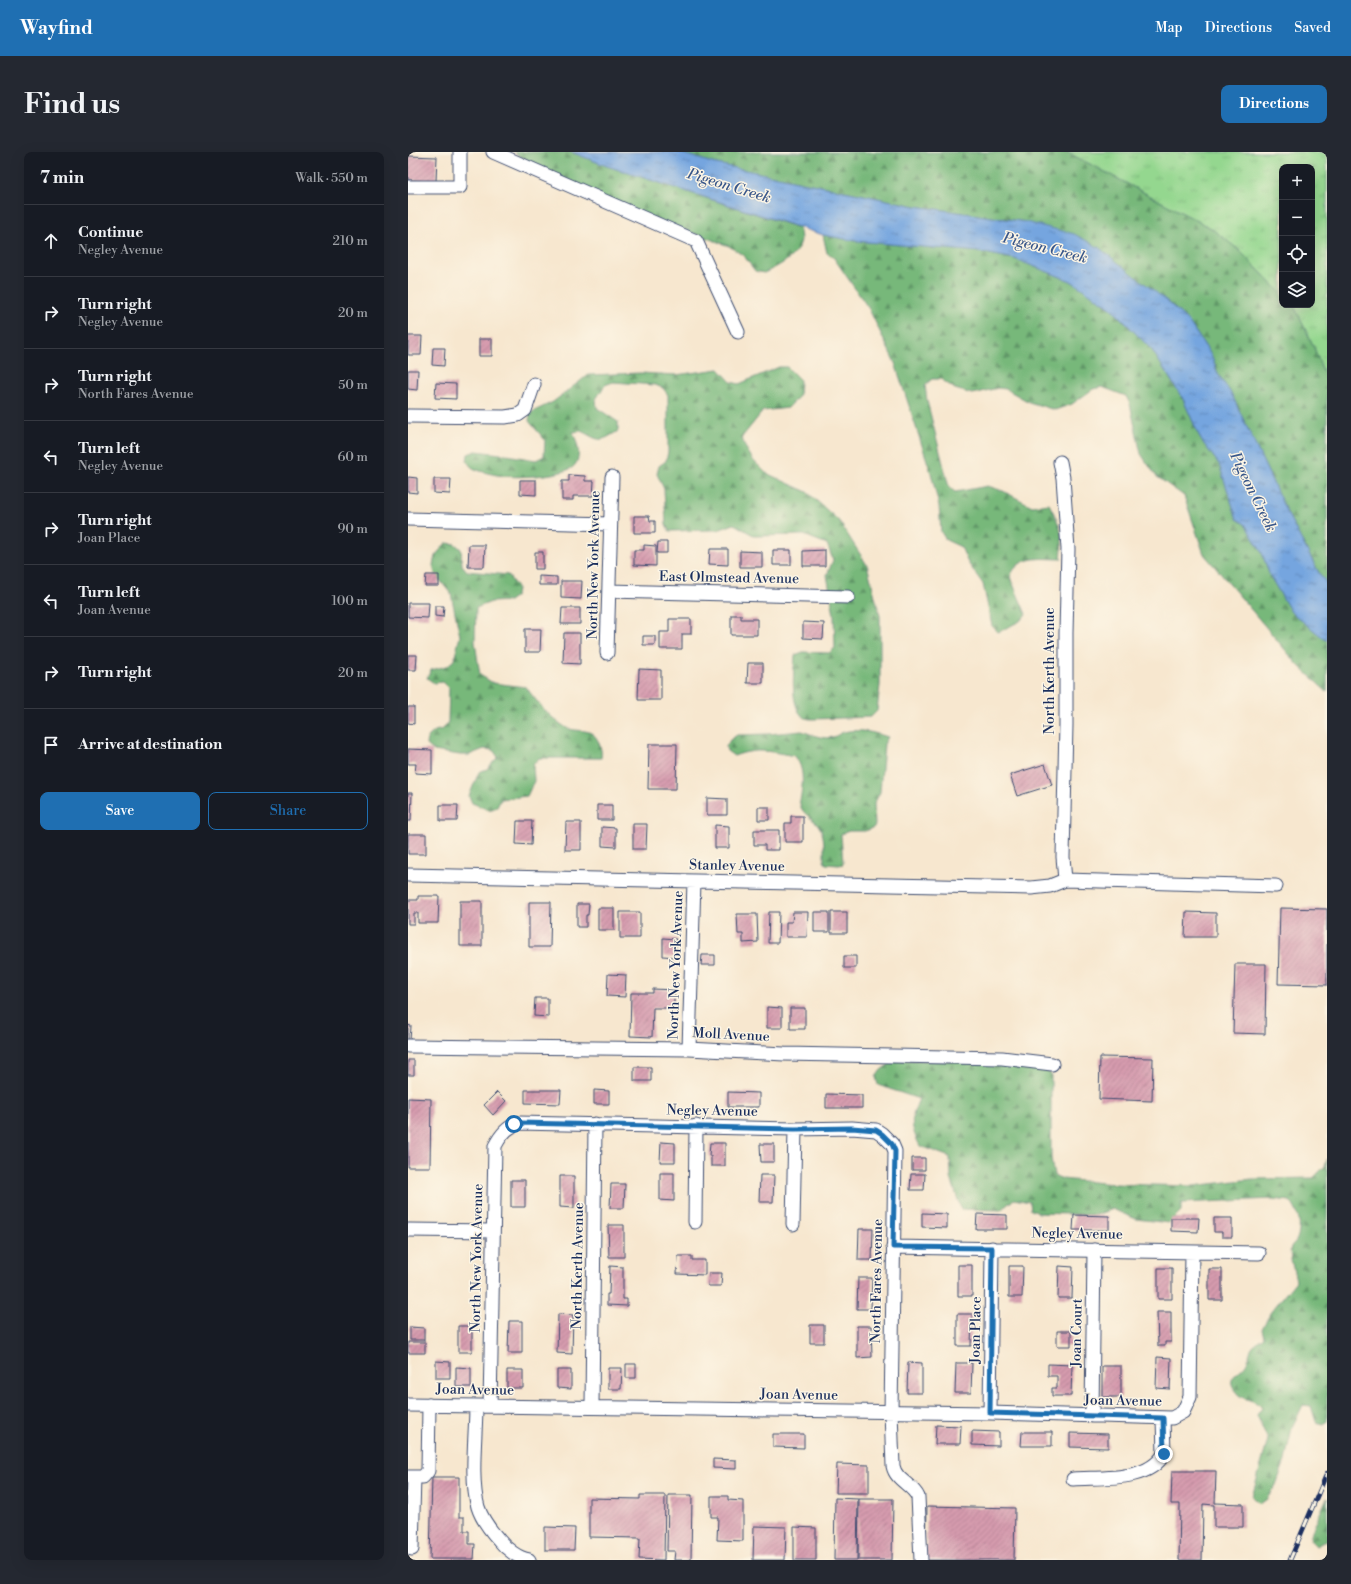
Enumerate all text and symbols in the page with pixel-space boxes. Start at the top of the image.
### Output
text: Wayfind [20,16,93,40]
text: Map [1155,19,1183,37]
text: Directions [1205,19,1272,37]
text: Saved [1294,19,1331,37]
button: Directions [1221,85,1327,123]
text: Find us [24,87,120,122]
water label: Pigeon Creek [684,164,773,208]
map controls [1279,164,1315,308]
button: + [1279,164,1315,200]
text: 7 min [40,167,84,189]
text: Walk · 550 m [295,170,368,186]
button: − [1279,200,1315,236]
text: Continue [78,223,143,242]
water label: Pigeon Creek [1000,228,1089,268]
icon: ahead [40,230,62,252]
text: 210 m [333,233,368,249]
button: locate [1279,236,1315,272]
text: Negley Avenue [78,242,163,258]
button: layers [1279,272,1315,308]
text: Turn right [78,295,152,314]
icon: right [40,302,62,324]
text: 20 m [338,305,368,321]
text: Negley Avenue [78,314,163,330]
text: Turn right [78,367,152,386]
icon: right [40,374,62,396]
text: 50 m [338,377,368,393]
text: North Fares Avenue [78,386,194,402]
text: Turn left [78,439,140,458]
icon: left [40,446,62,468]
water label: Pigeon Creek [1225,448,1281,535]
text: 60 m [337,449,368,465]
text: Negley Avenue [78,458,163,474]
street label: North New York Avenue [584,490,604,640]
text: Turn right [78,511,152,530]
icon: right [40,518,62,540]
text: 90 m [337,521,368,537]
text: Joan Place [78,530,140,546]
street label: East Olmstead Avenue [659,568,799,588]
text: Turn left [78,583,140,602]
icon: left [40,590,62,612]
text: 100 m [332,593,368,609]
text: Joan Avenue [78,602,151,618]
street label: North Kerth Avenue [1041,607,1059,735]
icon: right [40,662,62,684]
text: Turn right [78,663,152,682]
text: 20 m [338,665,368,681]
icon: arrive [40,734,62,756]
text: Arrive at destination [78,735,222,754]
button: Save [40,792,200,830]
button: Share [208,792,368,830]
street label: Stanley Avenue [689,856,785,876]
street label: North New York Avenue [664,890,688,1040]
street label: Moll Avenue [692,1024,770,1046]
street label: Negley Avenue [666,1101,758,1121]
route start [505,1115,523,1133]
street label: North New York Avenue [467,1183,487,1333]
street label: North Kerth Avenue [568,1202,588,1330]
street label: North Fares Avenue [867,1219,887,1343]
street label: Negley Avenue [1031,1224,1123,1244]
street label: Joan Place [966,1296,986,1365]
street label: Joan Court [1067,1298,1087,1369]
street label: Joan Avenue [435,1380,514,1400]
street label: Joan Avenue [759,1385,838,1405]
street label: Joan Avenue [1083,1391,1162,1411]
route end [1155,1445,1173,1463]

